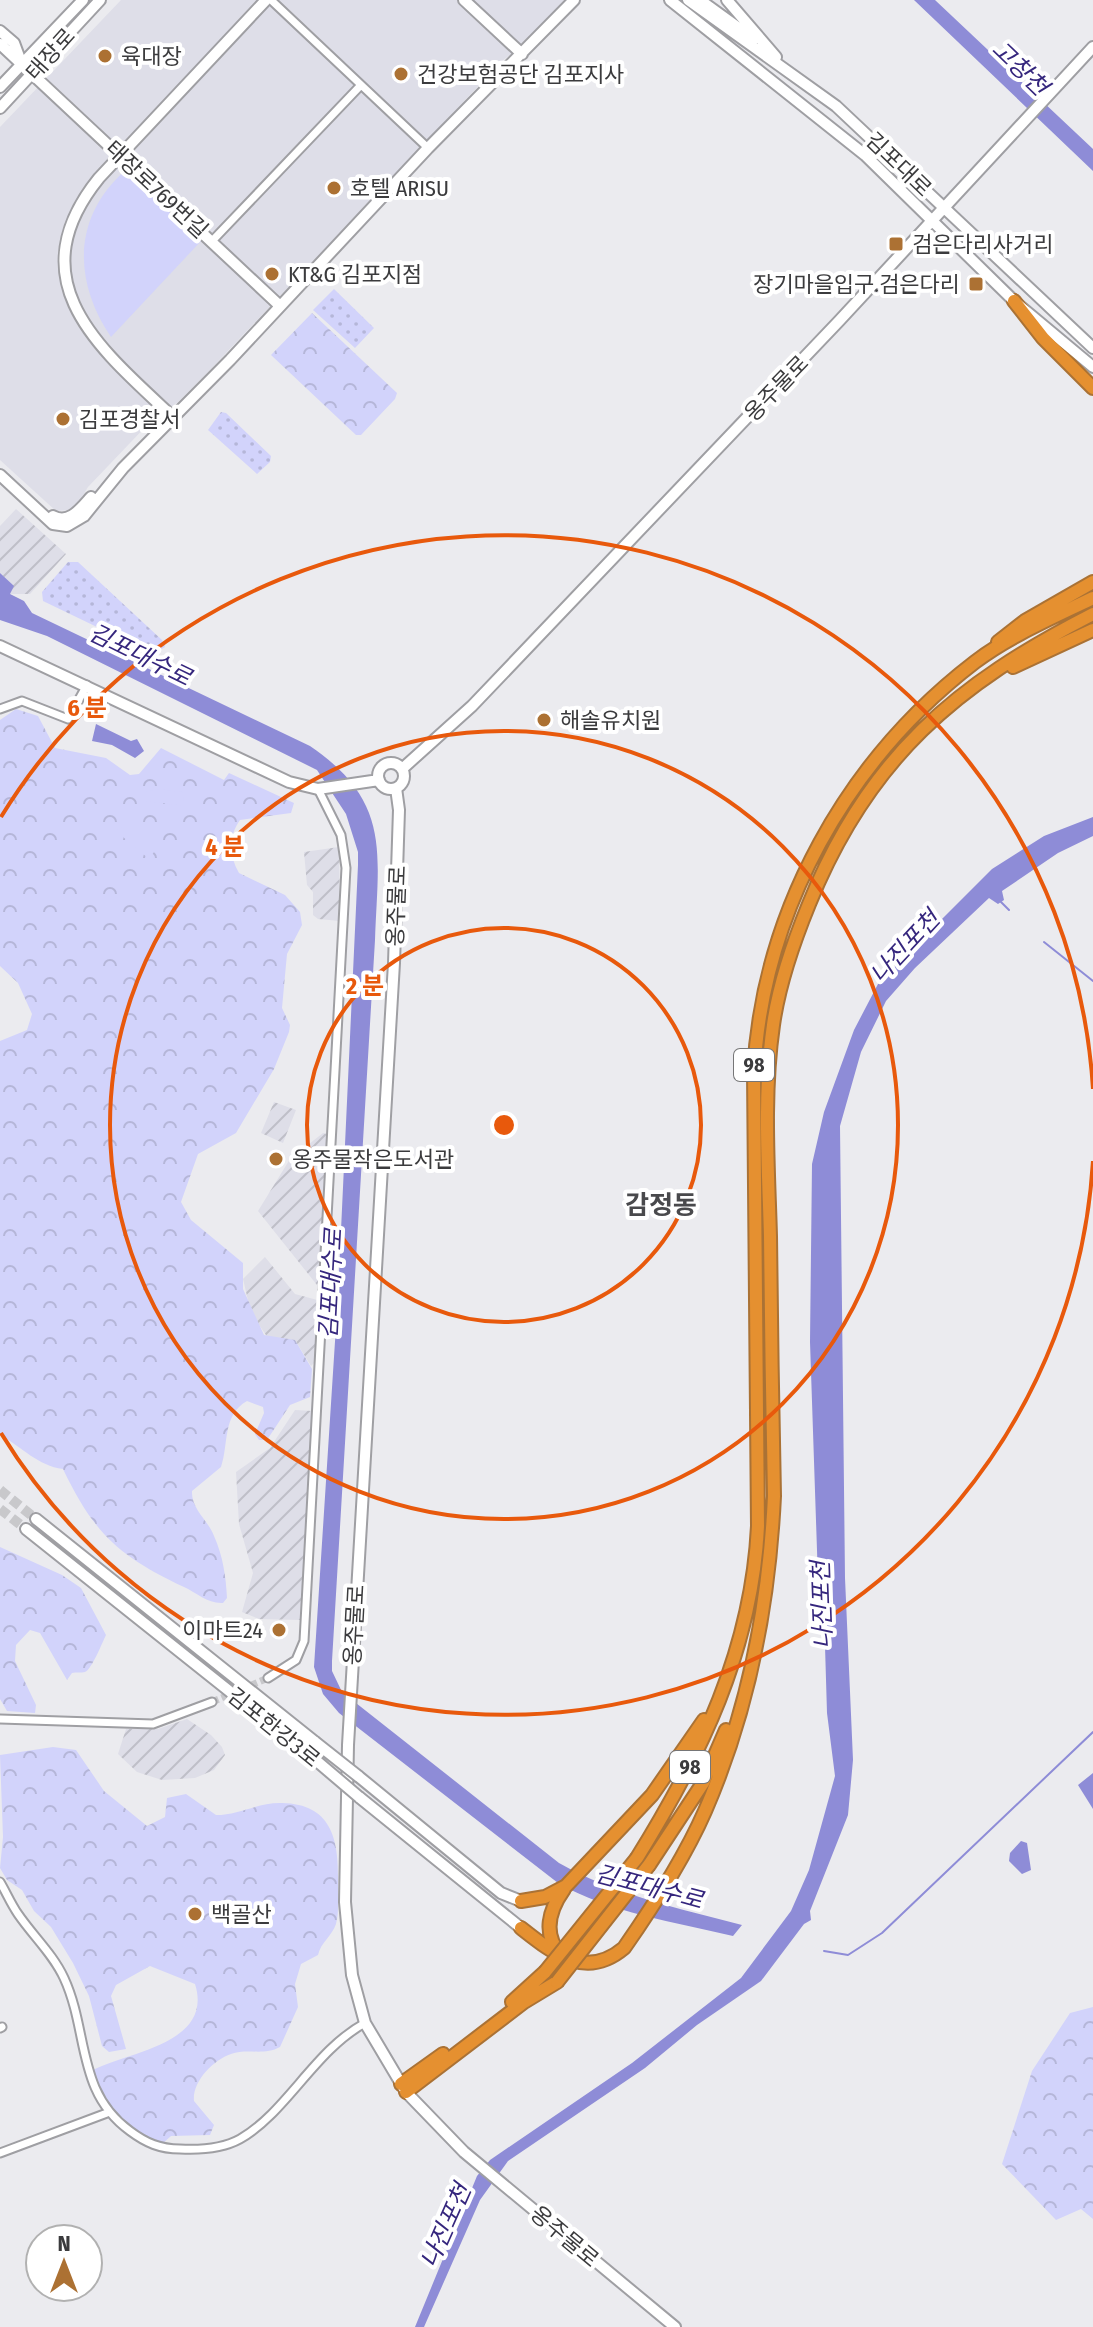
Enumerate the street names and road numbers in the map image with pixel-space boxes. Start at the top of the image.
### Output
street label: 태장로 [20,23,81,86]
street label: 김포대로 [860,127,937,202]
street label: 태장로769번길 [100,135,214,244]
street label: 옹주물로 [739,350,814,427]
street label: 옹주물로 [382,865,411,947]
road number: 98 [734,1049,774,1081]
street label: 옹주물로 [339,1584,370,1666]
street label: 김포한강3로 [222,1682,325,1773]
road number: 98 [670,1751,710,1783]
street label: 옹주물로 [525,2200,604,2273]

